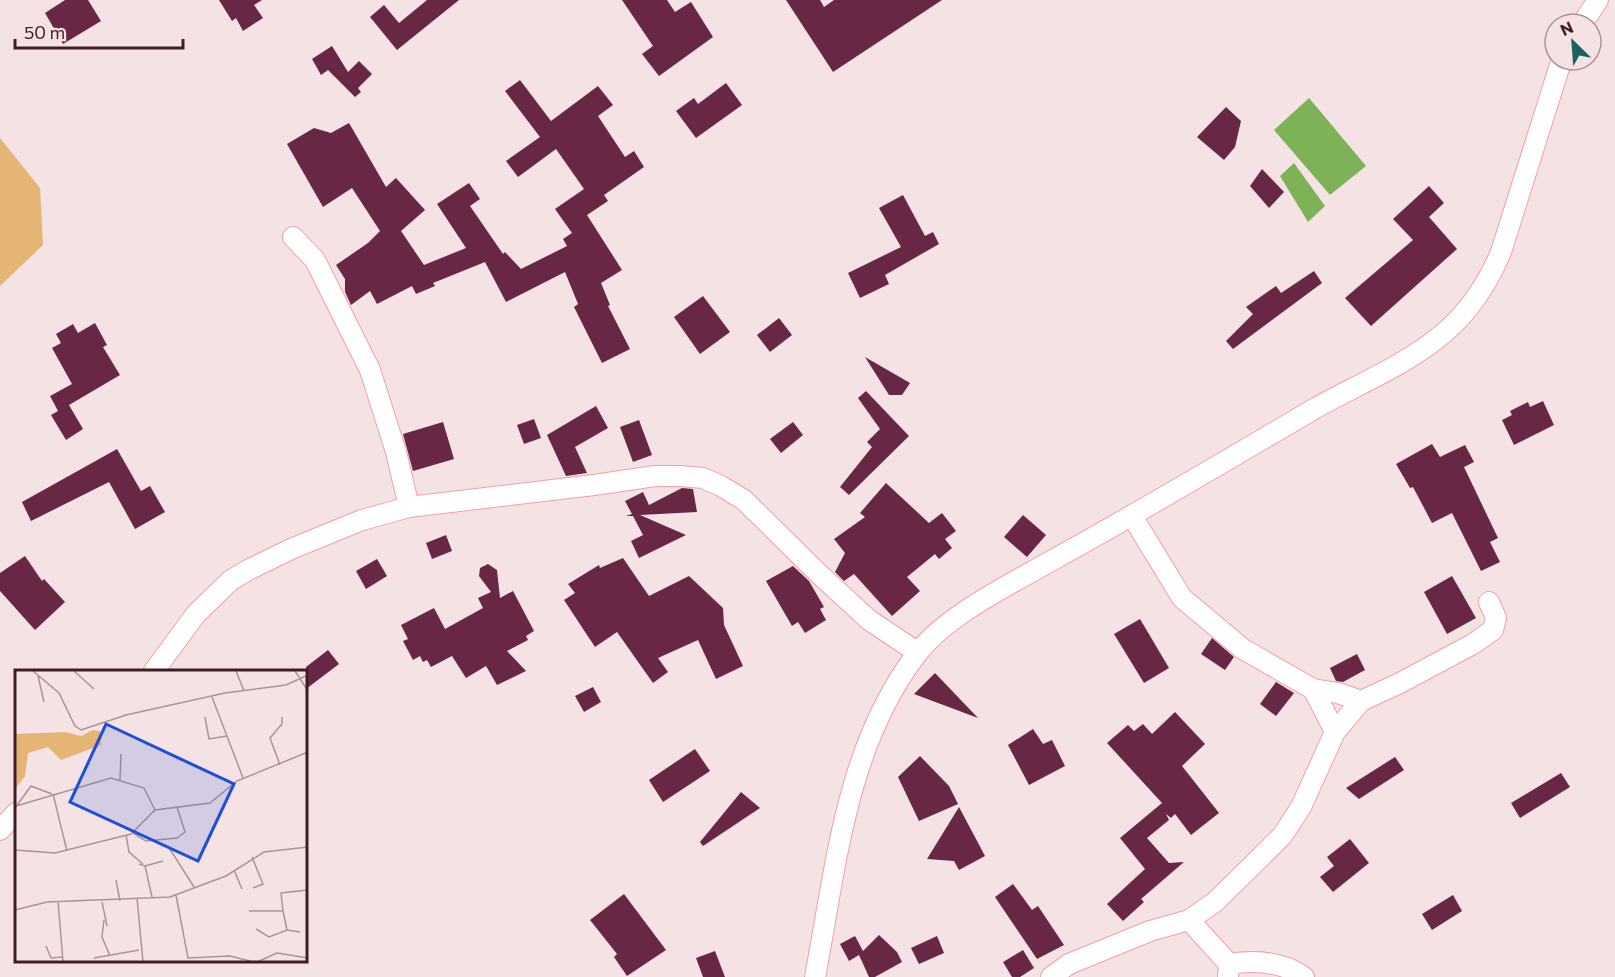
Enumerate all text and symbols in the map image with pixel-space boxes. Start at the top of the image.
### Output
scale bar [15,12,183,50]
north arrow [1543,12,1603,72]
text: N [1557,17,1576,39]
text: 50 m [24,21,65,43]
inset map [15,670,308,962]

